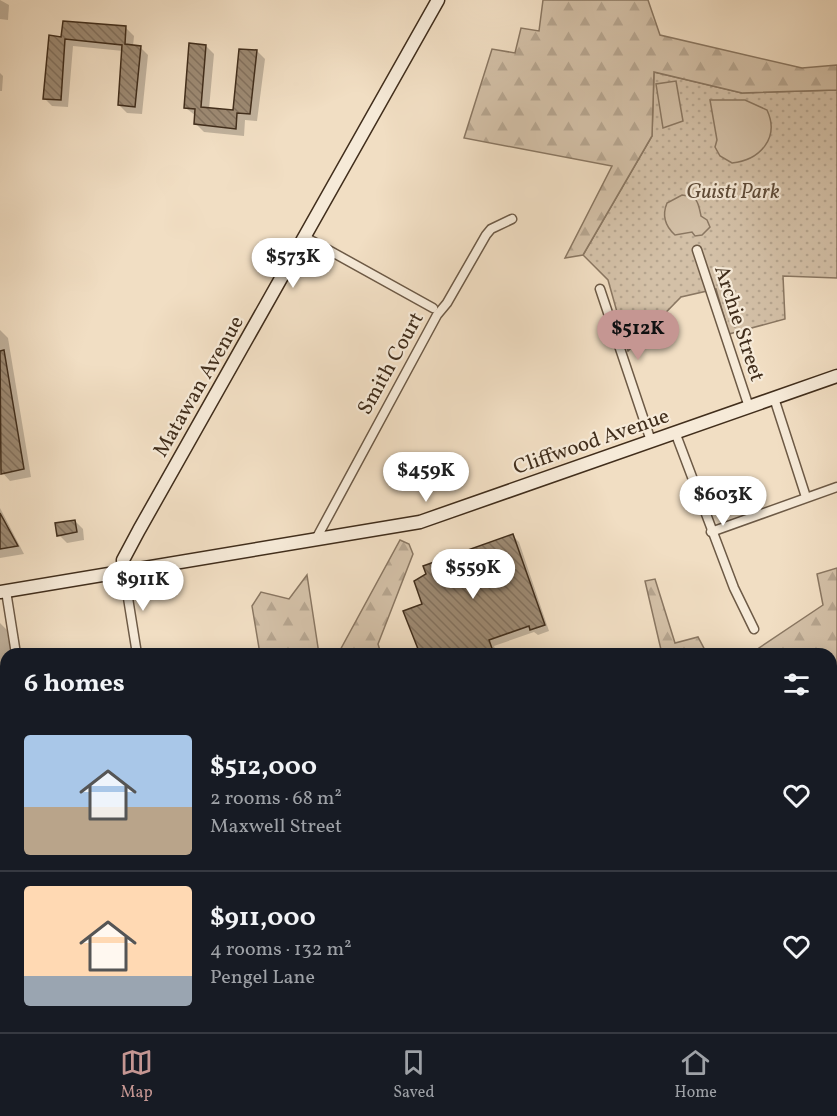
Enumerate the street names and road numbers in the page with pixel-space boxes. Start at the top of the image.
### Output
street label: Archie Street [706,262,771,385]
street label: Smith Court [351,307,432,420]
street label: Matawan Avenue [147,311,252,463]
street label: Cliffwood Avenue [510,402,673,483]

